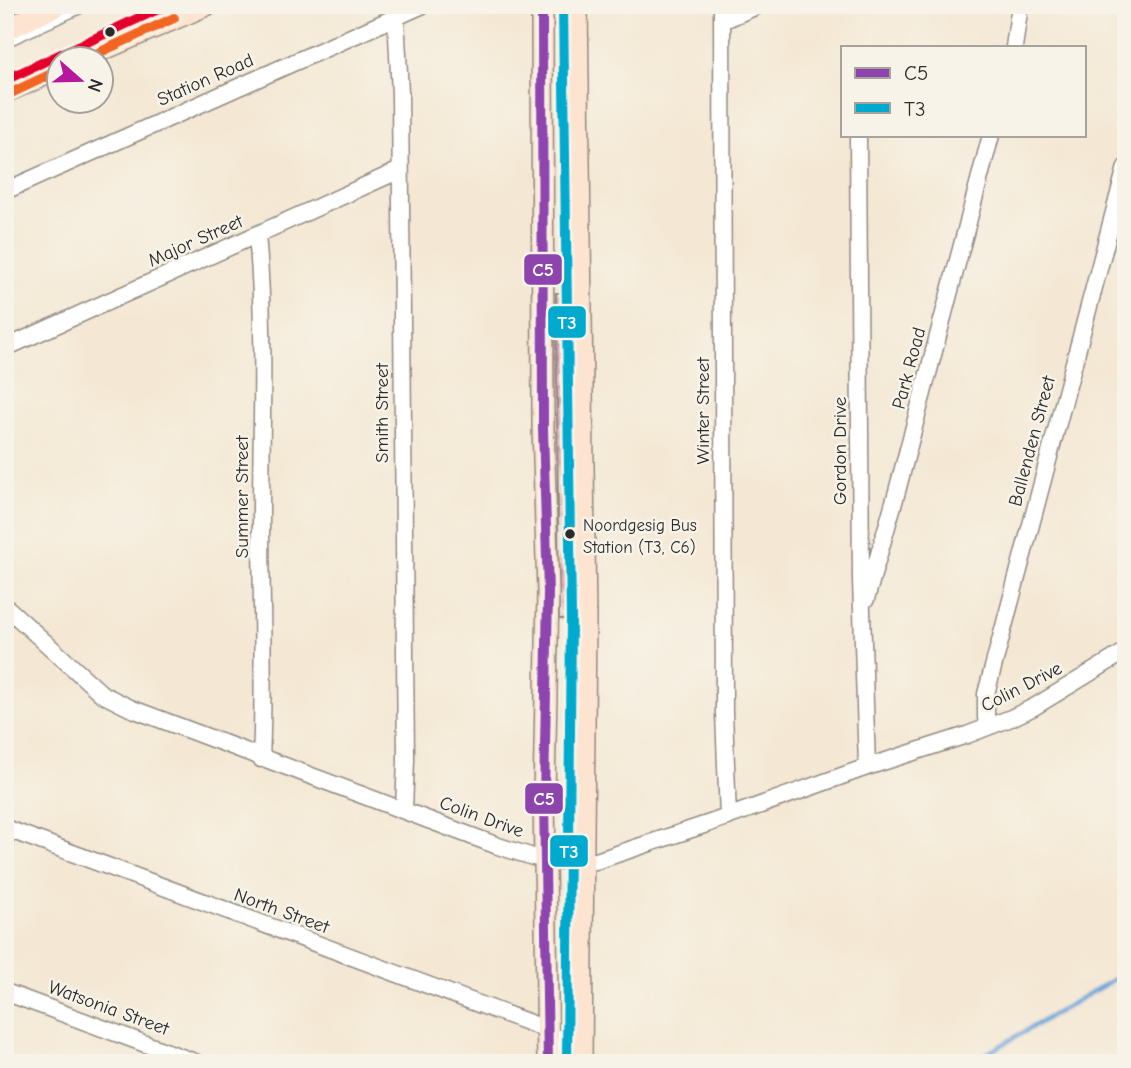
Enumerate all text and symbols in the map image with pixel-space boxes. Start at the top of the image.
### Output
unlabelled marker [103,25,117,39]
north arrow [46,46,116,116]
legend [841,46,1086,136]
street label: Station Road [154,49,257,111]
text: C5 [904,61,928,85]
text: N [83,76,107,95]
text: T3 [904,97,926,121]
street label: Major Street [144,210,247,272]
line badge: C5 [523,253,563,286]
text: C5 [532,259,554,281]
line badge: T3 [547,305,587,339]
text: T3 [557,312,577,334]
street label: Park Road [888,325,930,412]
street label: Winter Street [692,357,714,465]
street label: Smith Street [371,362,393,463]
street label: Ballenden Street [1004,373,1060,509]
street label: Gordon Drive [829,397,851,505]
street label: Summer Street [231,435,253,558]
place label: Noordgesig Bus Station (T3, C6) [583,516,697,557]
marker: Noordgesig Bus Station (T3, C6) [563,527,577,541]
street label: Colin Drive [977,657,1066,717]
line badge: C5 [524,782,564,815]
text: C5 [533,788,555,810]
street label: Colin Drive [437,792,527,842]
line badge: T3 [549,834,589,868]
text: T3 [559,841,579,863]
street label: North Street [231,884,333,939]
street label: Watsonia Street [45,976,173,1040]

